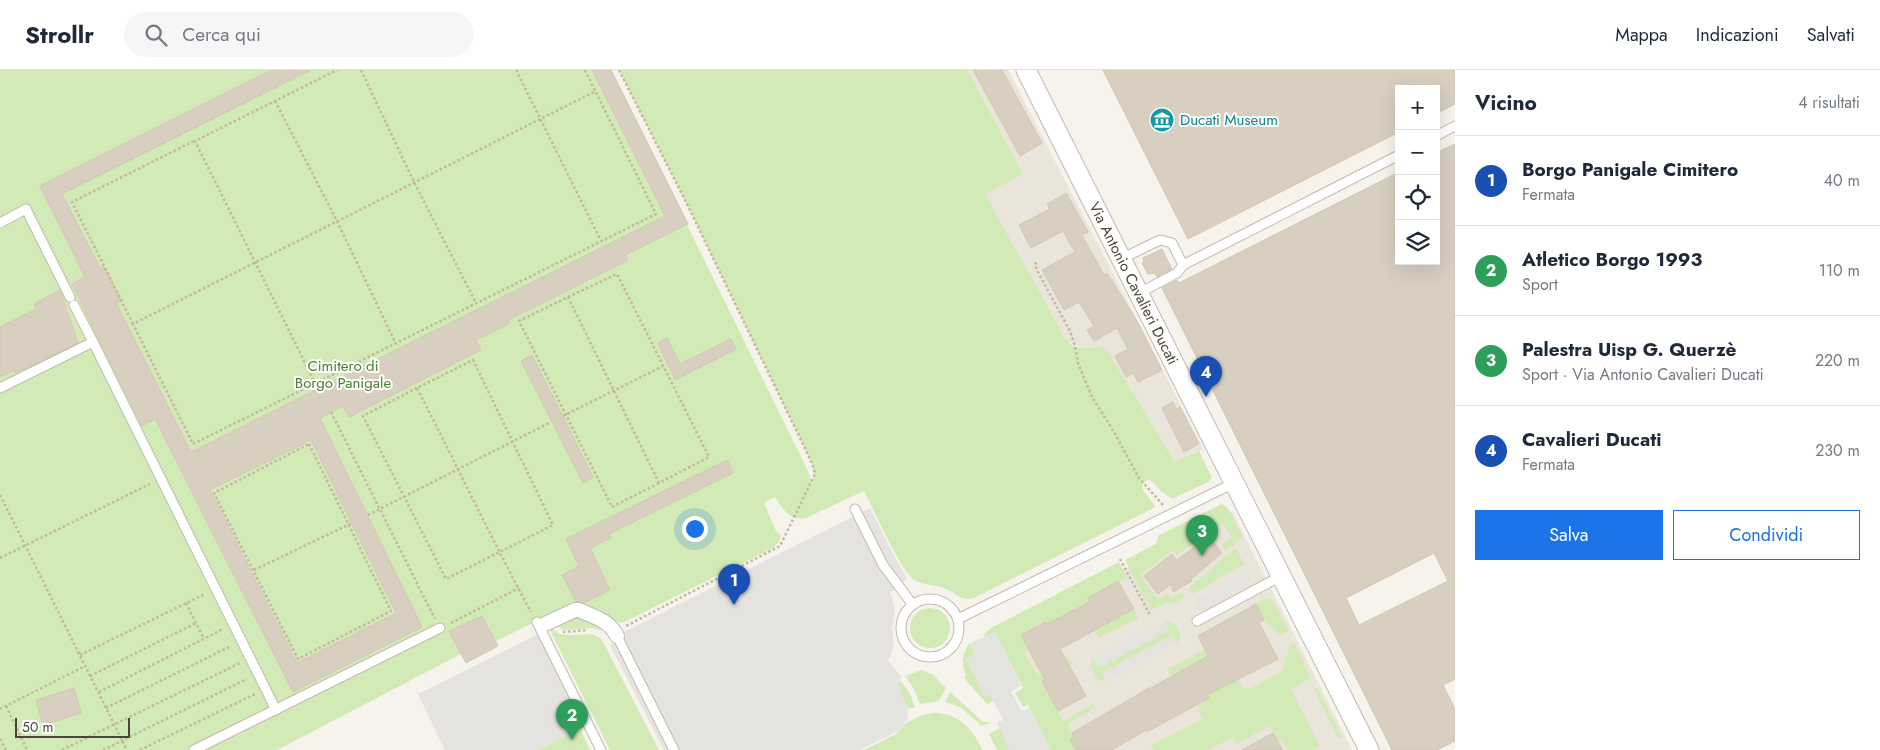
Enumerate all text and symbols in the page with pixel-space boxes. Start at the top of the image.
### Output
search box [124,12,474,57]
text: Strollr [25,17,94,52]
icon: search [142,21,170,49]
text: Cerca qui [182,21,261,48]
text: Mappa [1615,22,1668,48]
text: Indicazioni [1696,22,1779,48]
text: Salvati [1807,22,1855,48]
map controls [1395,85,1440,265]
button: + [1395,85,1440,130]
text: Vicino [1475,88,1537,118]
text: 4 risultati [1798,91,1860,114]
museum icon: Ducati Museum [1149,107,1175,133]
place label: Ducati Museum [1180,109,1278,131]
button: − [1395,130,1440,175]
text: Borgo Panigale Cimitero [1522,156,1738,183]
text: 1 [1487,169,1495,192]
text: 40 m [1824,169,1860,192]
button: locate [1395,175,1440,220]
text: Fermata [1522,183,1575,206]
street label: Via Antonio Cavalieri Ducati [1083,198,1184,369]
button: layers [1395,220,1440,265]
text: Atletico Borgo 1993 [1522,246,1702,273]
text: 2 [1486,259,1496,282]
text: 110 m [1819,259,1860,282]
text: Sport [1522,273,1558,296]
text: Palestra Uisp G. Querzè [1522,336,1736,363]
text: 3 [1486,349,1496,372]
text: 220 m [1815,349,1860,372]
park label: Cimitero di Borgo Panigale [295,355,391,394]
pin: 4 [1190,356,1222,397]
text: Sport · Via Antonio Cavalieri Ducati [1522,363,1764,386]
text: Cavalieri Ducati [1522,426,1662,453]
text: 4 [1485,439,1497,462]
text: 230 m [1815,439,1860,462]
text: Fermata [1522,453,1575,476]
button: Salva [1475,510,1663,560]
button: Condividi [1673,510,1860,560]
pin: 3 [1186,515,1218,556]
your location [682,516,708,542]
pin: 1 [718,564,750,605]
pin: 2 [556,699,588,740]
scale bar [15,715,130,738]
text: 50 m [22,717,53,737]

